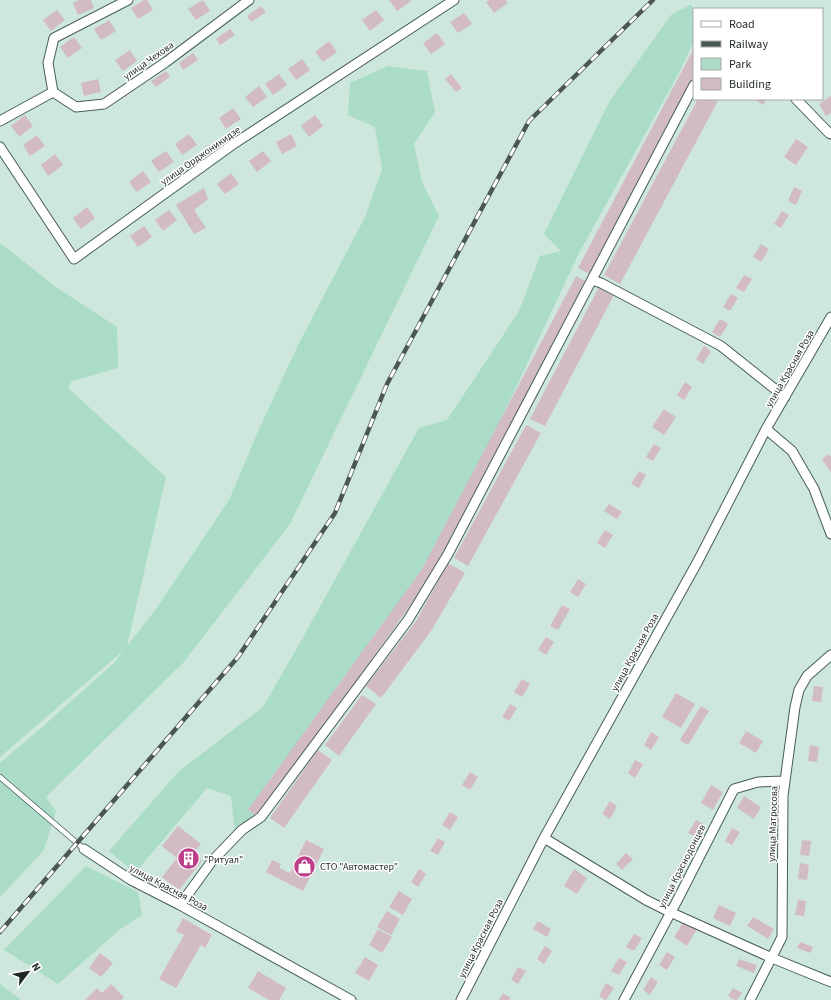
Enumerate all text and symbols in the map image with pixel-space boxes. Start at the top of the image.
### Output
legend [693,8,823,100]
text: Road [729,16,755,33]
text: Railway [729,36,768,53]
street label: улица Чехова [120,38,177,83]
text: Park [729,56,751,73]
text: Building [729,76,771,93]
street label: улица Орджоникидзе [158,123,243,189]
street label: улица Красная Роза [762,327,818,410]
street label: улица Красная Роза [608,611,662,694]
street label: улица Матросова [765,786,781,862]
street label: улица Краснодонцев [655,822,709,911]
building icon: "Ритуал" [175,846,201,872]
place label: "Ритуал" [204,853,243,867]
shop icon: СТО "Автомастер" [291,853,317,879]
place label: СТО "Автомастер" [320,860,398,874]
street label: улица Красная Роза [127,861,210,915]
street label: улица Красная Роза [455,896,507,980]
north arrow [8,952,48,992]
text: N [28,960,44,974]

